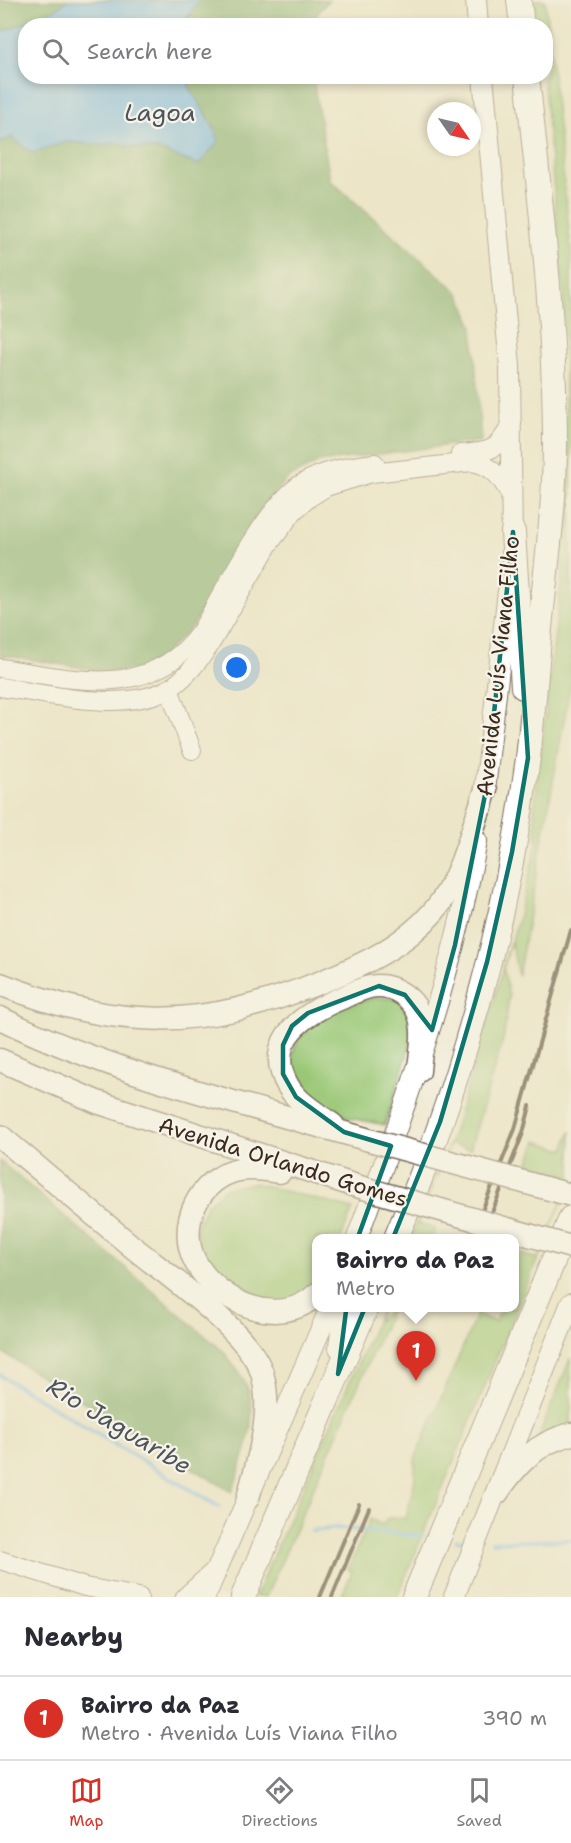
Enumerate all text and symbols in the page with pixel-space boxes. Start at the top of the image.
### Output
search box [18,18,553,84]
icon: search [39,35,72,68]
text: Search here [87,37,213,66]
water label: Lagoa [124,97,196,129]
north arrow [427,102,481,156]
street label: Avenida Luís Viana Filho [470,534,526,798]
your location [222,653,251,682]
street label: Avenida Orlando Gomes [155,1110,411,1214]
popup [312,1234,519,1312]
text: Bairro da Paz [336,1246,495,1275]
text: Metro [336,1275,395,1301]
pin: 1 [396,1332,436,1381]
water label: Rio Jaguaribe [41,1370,197,1482]
text: Nearby [24,1619,123,1654]
text: Bairro da Paz [81,1691,240,1720]
text: 1 [39,1705,48,1731]
text: 390 m [482,1705,547,1731]
text: Metro · Avenida Luís Viana Filho [81,1720,398,1746]
tab: Map [69,1774,103,1831]
tab: Directions [242,1774,318,1831]
tab: Saved [456,1774,502,1831]

